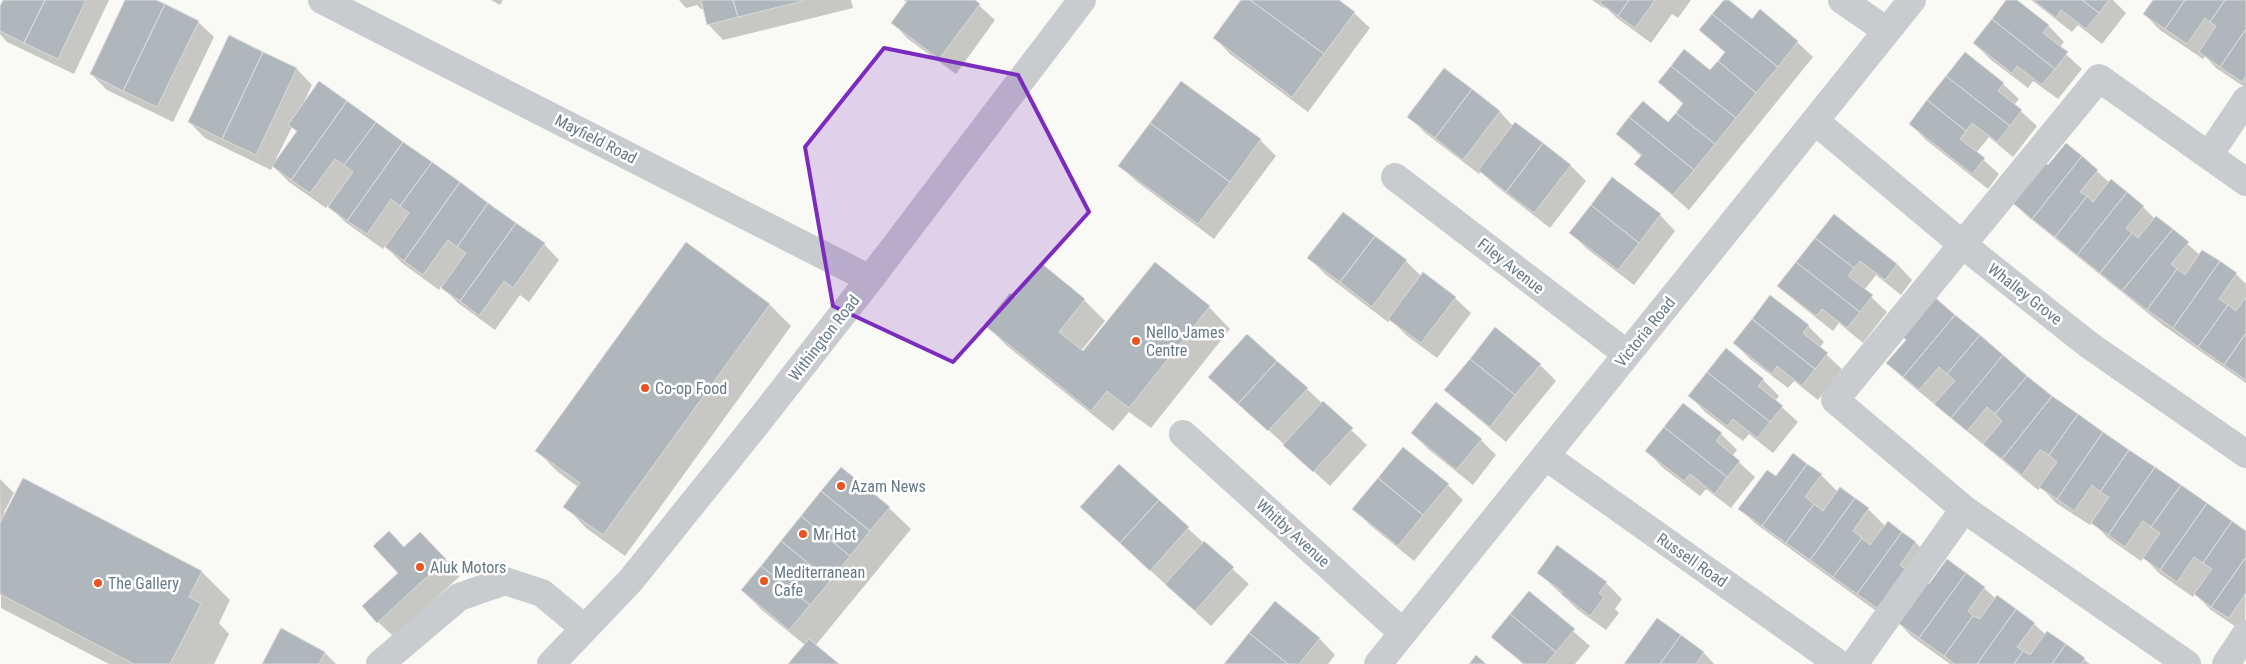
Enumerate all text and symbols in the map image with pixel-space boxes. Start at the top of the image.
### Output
street label: Mayfield Road [552,110,640,168]
street label: Filey Avenue [1474,234,1548,298]
street label: Whalley Grove [1984,259,2066,329]
street label: Withington Road [785,291,863,385]
street label: Victoria Road [1611,293,1679,371]
place label: Nello James Centre [1146,323,1225,360]
marker: Nello James Centre [1130,335,1142,347]
place label: Co-op Food [655,379,727,398]
marker: Co-op Food [639,382,651,394]
place label: Azam News [851,477,926,496]
marker: Azam News [835,480,847,492]
street label: Whitby Avenue [1252,495,1334,571]
place label: Mr Hot [813,525,857,544]
marker: Mr Hot [797,528,809,540]
street label: Russell Road [1653,529,1731,591]
place label: Aluk Motors [430,558,506,577]
marker: Aluk Motors [414,561,426,573]
place label: Mediterranean Cafe [774,563,865,600]
place label: The Gallery [108,574,179,593]
marker: Mediterranean Cafe [758,575,770,587]
marker: The Gallery [92,577,104,589]

